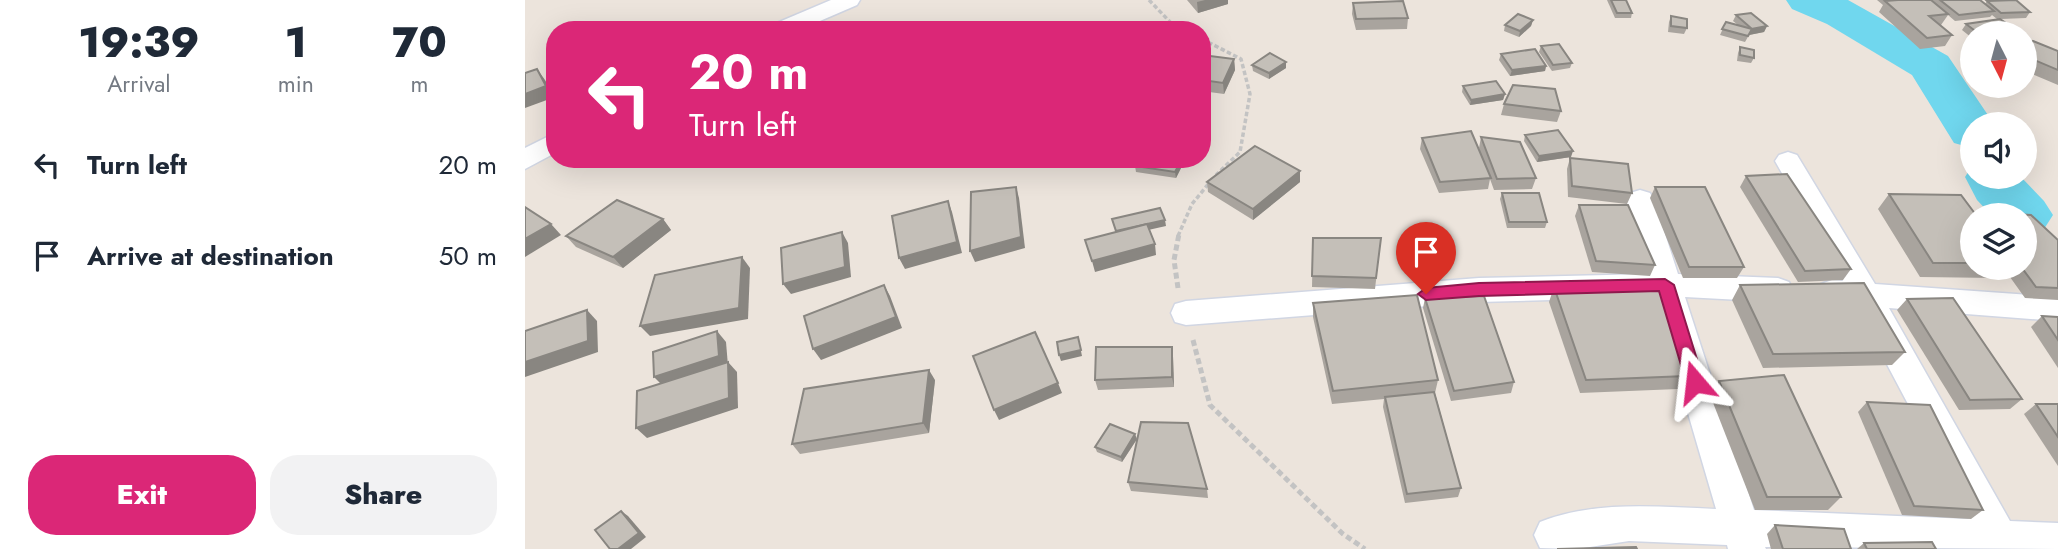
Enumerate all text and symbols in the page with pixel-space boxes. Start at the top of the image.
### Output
text: 19:39 [78,12,200,73]
text: 1 [285,12,307,73]
text: 70 [392,12,447,73]
north arrow [1960,21,2037,98]
map controls [1960,21,2037,280]
text: 20 m [689,37,808,107]
icon: left [574,49,665,140]
text: Arrival [107,67,171,101]
text: min [278,67,314,101]
text: m [410,67,428,101]
text: Turn left [689,102,796,148]
button: sound [1960,112,2037,189]
icon: left [28,146,66,184]
text: Turn left [87,146,187,184]
text: 20 m [439,146,497,184]
button: layers [1960,203,2037,280]
pin [1396,222,1456,294]
icon: arrive [1407,233,1445,271]
icon: arrive [28,237,66,275]
text: Arrive at destination [87,237,334,275]
text: 50 m [439,237,497,275]
position arrow [1658,345,1732,419]
button: Exit [28,455,256,535]
button: Share [270,455,497,535]

